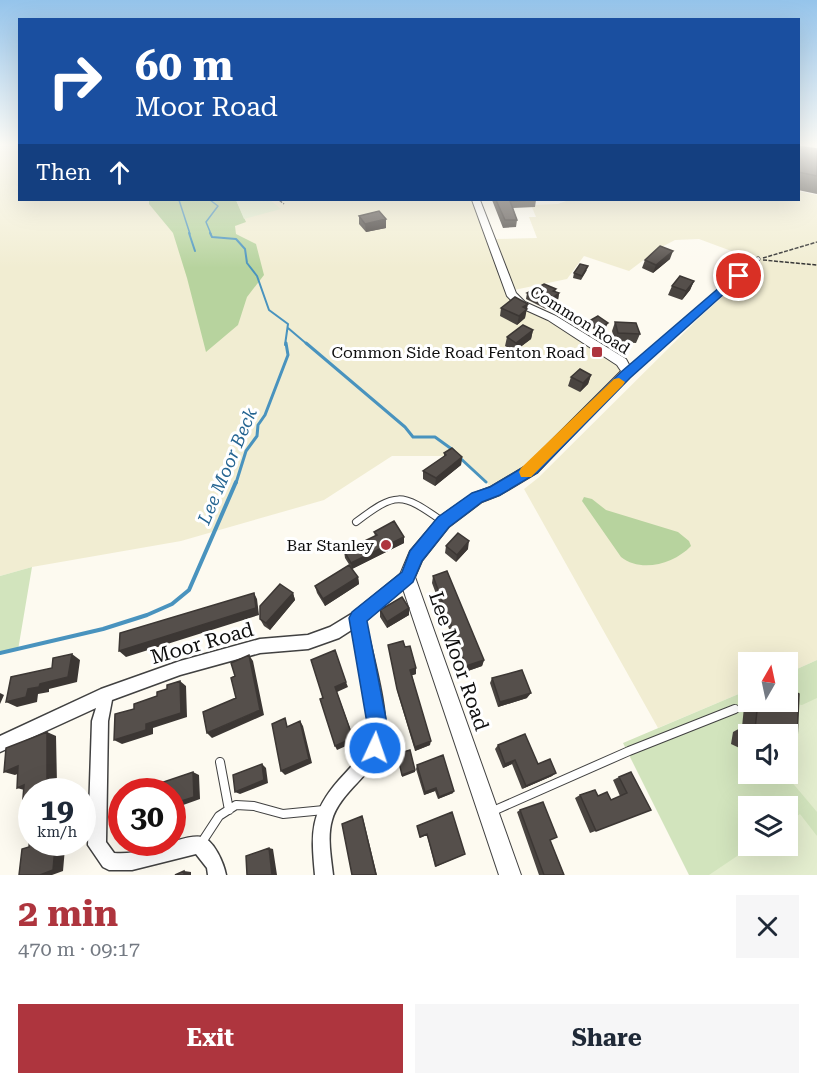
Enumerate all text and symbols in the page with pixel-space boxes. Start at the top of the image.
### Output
text: 60 m [135,41,233,90]
icon: right [36,42,114,120]
text: Moor Road [135,91,278,123]
icon: ahead [103,156,136,189]
text: Then [36,160,91,185]
pin [713,250,764,301]
icon: arrive [722,259,755,292]
street label: Common Road [527,282,633,358]
place label: Common Side Road Fenton Road [331,343,585,362]
marker: Common Side Road Fenton Road [590,345,604,359]
water label: Lee Moor Beck [193,405,261,528]
place label: Bar Stanley [287,536,375,555]
marker: Bar Stanley [379,538,393,552]
street label: Lee Moor Road [424,588,494,734]
street label: Moor Road [148,617,256,669]
north arrow [738,652,798,712]
map controls [738,652,798,856]
position arrow [343,716,407,780]
button: sound [738,724,798,784]
speed limit sign: 30 [108,778,186,856]
text: 19 [40,792,74,827]
button: layers [738,796,798,856]
text: km/h [37,823,77,841]
text: 2 min [18,893,118,935]
button: close [736,895,799,958]
text: 470 m · 09:17 [18,937,140,961]
button: Exit [18,1004,403,1073]
button: Share [415,1004,799,1073]

